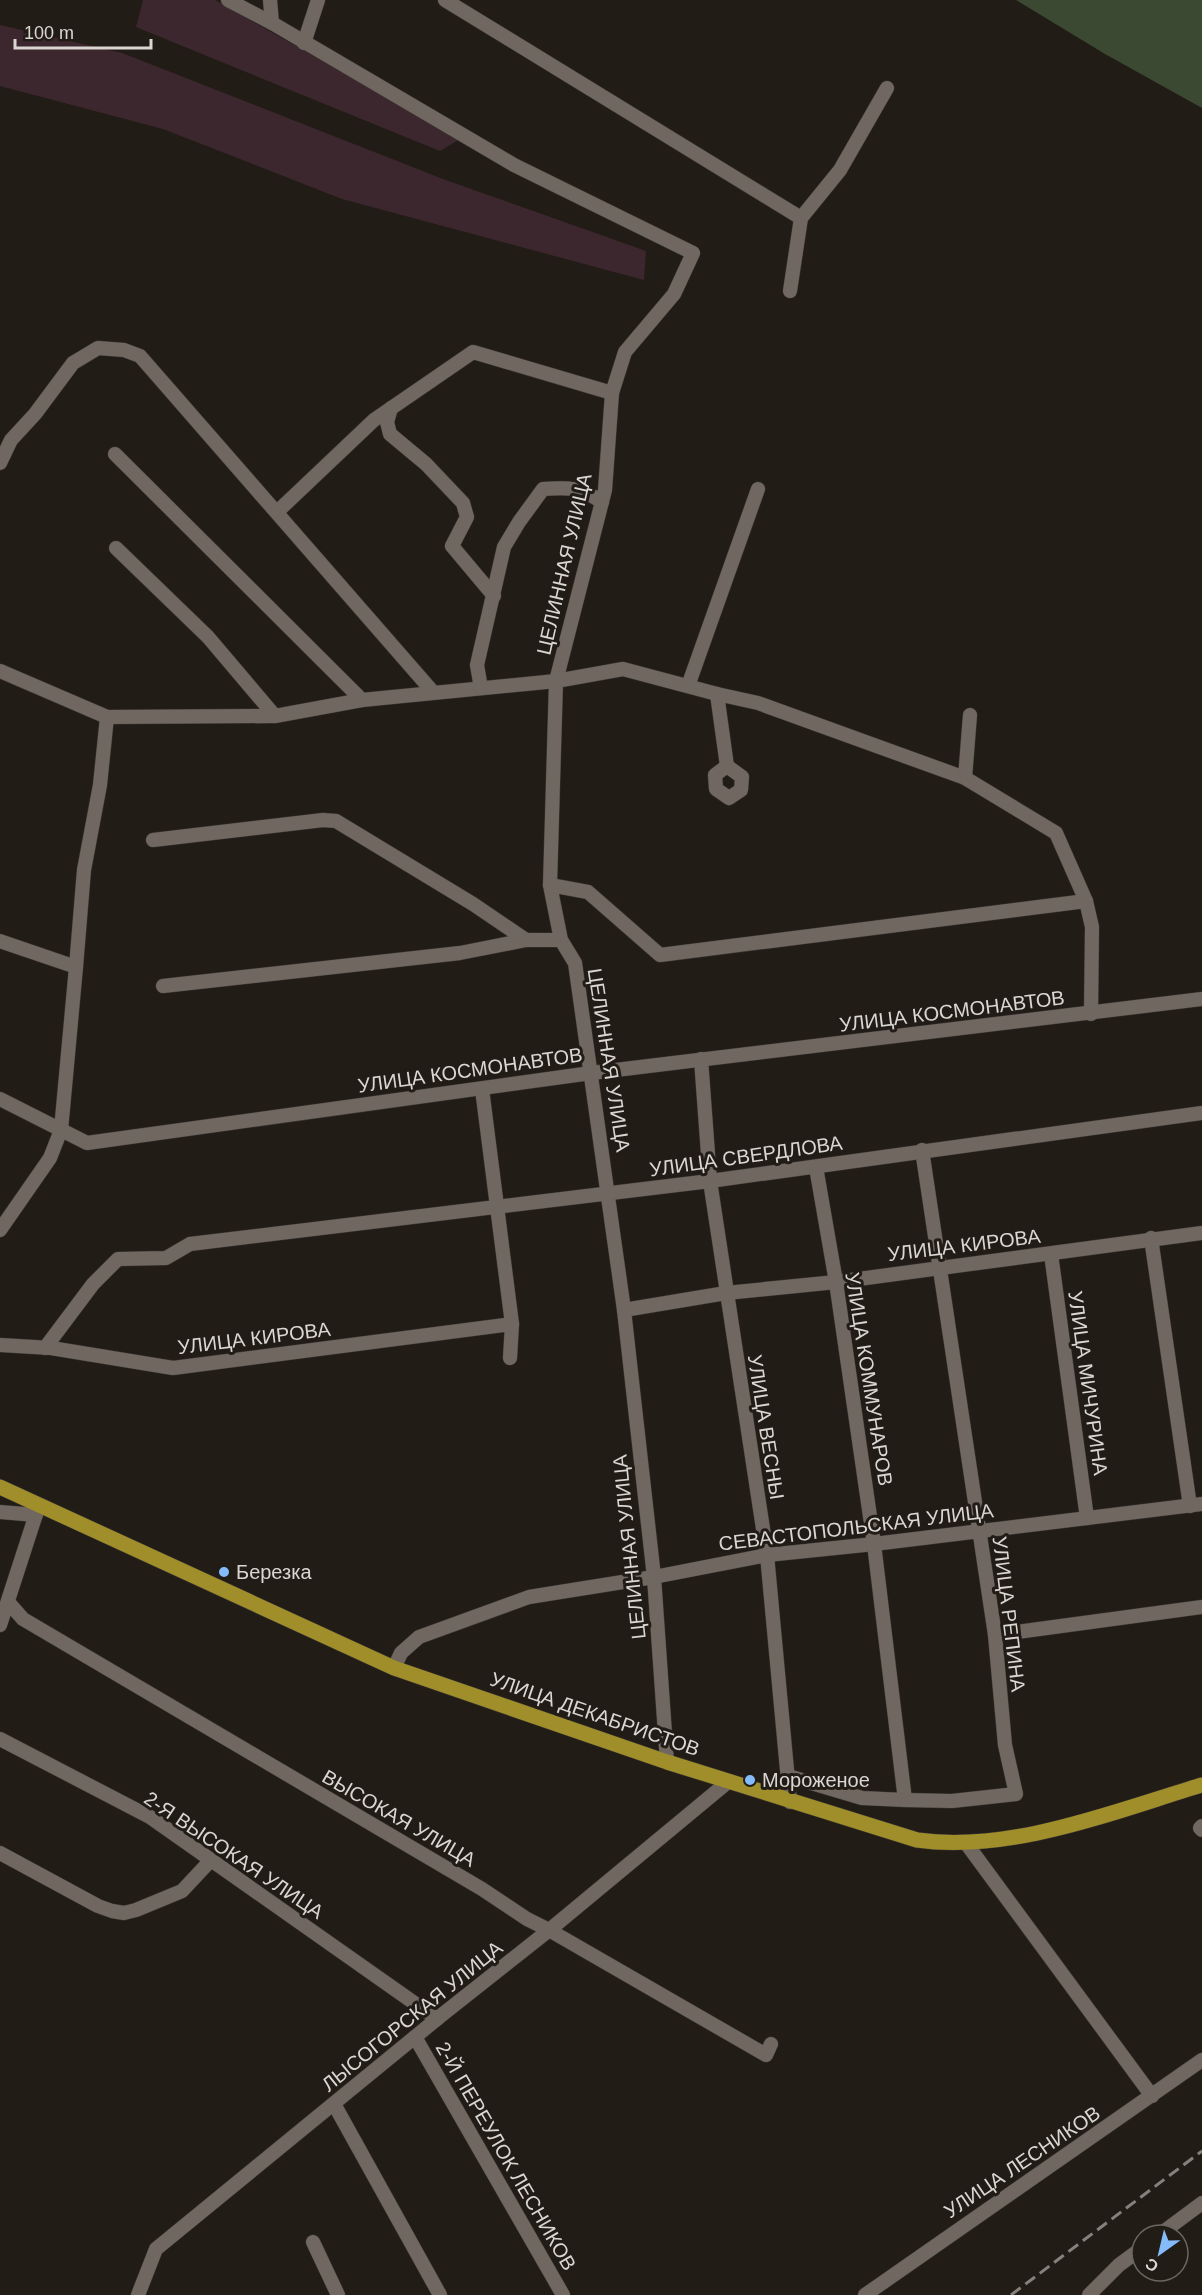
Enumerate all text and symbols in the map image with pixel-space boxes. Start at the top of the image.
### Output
scale bar [15,12,152,50]
text: 100 m [24,23,74,43]
street label: ЦЕЛИННАЯ УЛИЦА [532,470,596,657]
street label: ЦЕЛИННАЯ УЛИЦА [584,967,634,1154]
street label: УЛИЦА КОСМОНАВТОВ [838,986,1066,1036]
street label: УЛИЦА КОСМОНАВТОВ [356,1043,584,1097]
street label: УЛИЦА СВЕРДЛОВА [648,1131,845,1180]
street label: УЛИЦА КИРОВА [886,1225,1042,1265]
street label: УЛИЦА КОММУНАРОВ [841,1271,897,1487]
street label: УЛИЦА МИЧУРИНА [1064,1289,1112,1477]
street label: УЛИЦА КИРОВА [176,1318,332,1358]
street label: УЛИЦА ВЕСНЫ [744,1353,788,1501]
street label: ЦЕЛИННАЯ УЛИЦА [608,1453,650,1640]
street label: СЕВАСТОПОЛЬСКАЯ УЛИЦА [717,1499,995,1555]
street label: УЛИЦА РЕПИНА [989,1535,1030,1694]
place label: Березка [236,1561,312,1583]
marker: Березка [217,1565,231,1579]
street label: УЛИЦА ДЕКАБРИСТОВ [487,1668,703,1760]
street label: ВЫСОКАЯ УЛИЦА [318,1765,480,1871]
place label: Мороженое [762,1769,870,1791]
marker: Мороженое [743,1773,757,1787]
street label: 2-Я ВЫСОКАЯ УЛИЦА [140,1787,328,1923]
street label: ЛЫСОГОРСКАЯ УЛИЦА [317,1936,507,2096]
street label: 2-Й ПЕРЕУЛОК ЛЕСНИКОВ [431,2037,581,2274]
street label: УЛИЦА ЛЕСНИКОВ [940,2102,1104,2222]
north arrow [1130,2223,1190,2283]
text: С [1142,2254,1161,2275]

